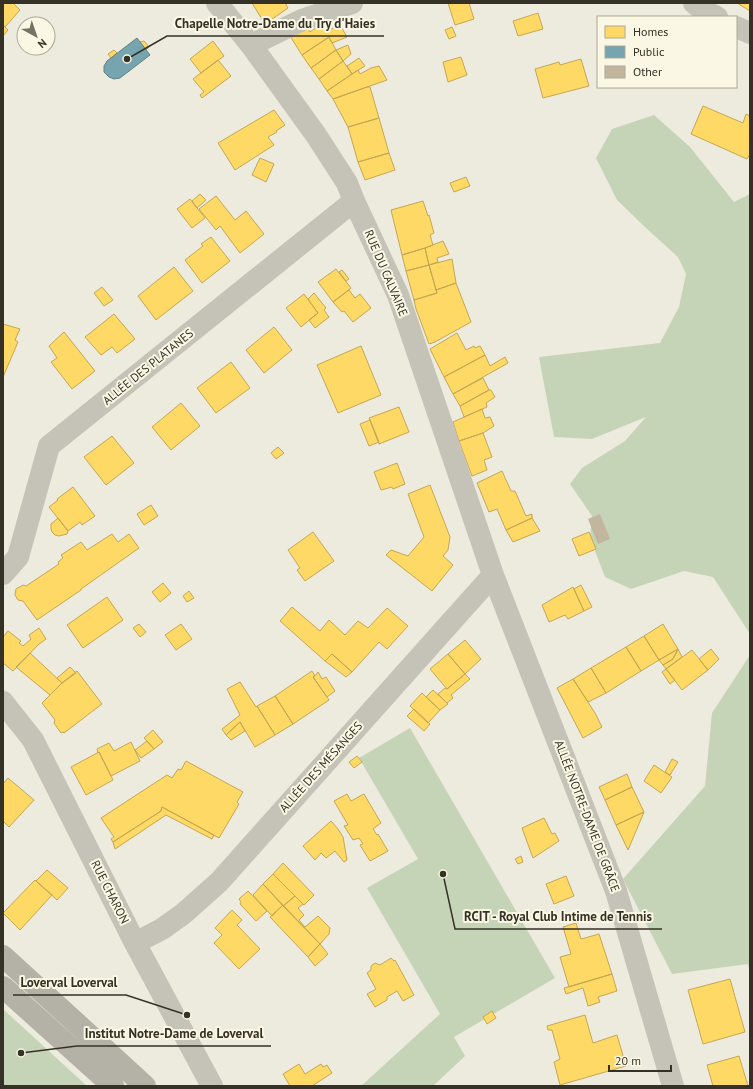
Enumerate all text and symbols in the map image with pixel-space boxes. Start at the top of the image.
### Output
callout: Chapelle Notre-Dame du Try d'Haies [167,11,384,36]
text: Chapelle Notre-Dame du Try d'Haies [175,15,376,32]
north arrow [16,16,56,56]
legend [597,16,737,88]
text: Homes [633,24,668,39]
text: N [35,36,50,51]
text: Public [633,44,665,59]
text: Other [633,64,662,79]
street label: RUE DU CALVAIRE [362,227,411,318]
street label: ALLÉE DES PLATANES [99,325,196,408]
street label: ALLÉE DES MÉSANGES [276,718,365,815]
street label: ALLÉE NOTRE-DAME DE GRÂCE [552,738,623,894]
street label: RUE CHARON [88,857,133,926]
callout: RCIT - Royal Club Intime de Tennis [455,904,662,929]
text: RCIT - Royal Club Intime de Tennis [464,908,652,925]
callout: Loverval Loverval [13,970,126,995]
text: Loverval Loverval [21,974,118,991]
callout: Institut Notre-Dame de Loverval [77,1021,271,1046]
text: Institut Notre-Dame de Loverval [85,1025,263,1042]
scale bar [609,1047,671,1073]
text: 20 m [615,1053,641,1068]

